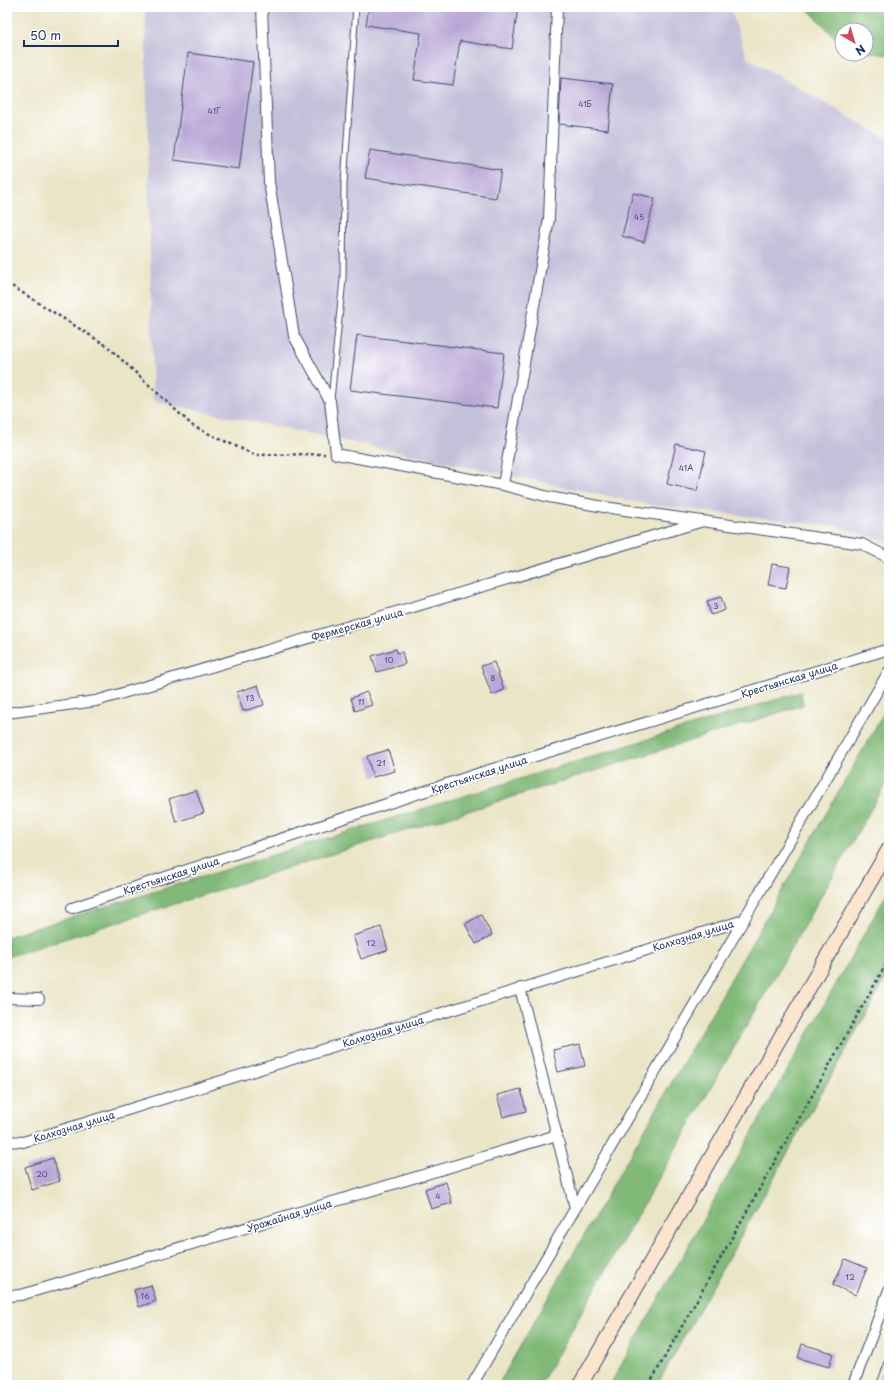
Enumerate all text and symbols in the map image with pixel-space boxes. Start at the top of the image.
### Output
scale bar [24,22,118,48]
north arrow [834,22,874,62]
text: 50 m [30,26,61,44]
text: N [852,41,869,60]
house number: 41Б [578,98,592,110]
house number: 41Г [208,105,221,117]
house number: 45 [634,211,644,223]
house number: 41А [679,462,693,474]
house number: 3 [713,600,719,612]
street label: Фермерская улица [309,604,405,644]
house number: 10 [384,654,394,666]
street label: Крестьянская улица [739,657,840,701]
house number: 8 [491,672,496,684]
house number: 13 [246,692,254,704]
house number: 11 [358,696,364,708]
street label: Крестьянская улица [429,751,530,797]
house number: 21 [376,757,386,769]
street label: Крестьянская улица [121,852,222,898]
street label: Колхозная улица [651,915,736,954]
house number: 12 [366,937,376,949]
street label: Колхозная улица [341,1011,426,1050]
street label: Колхозная улица [32,1106,117,1145]
house number: 20 [36,1168,48,1180]
house number: 4 [435,1190,441,1202]
street label: Урожайная улица [245,1195,334,1235]
house number: 12 [845,1271,855,1283]
house number: 16 [140,1290,150,1302]

